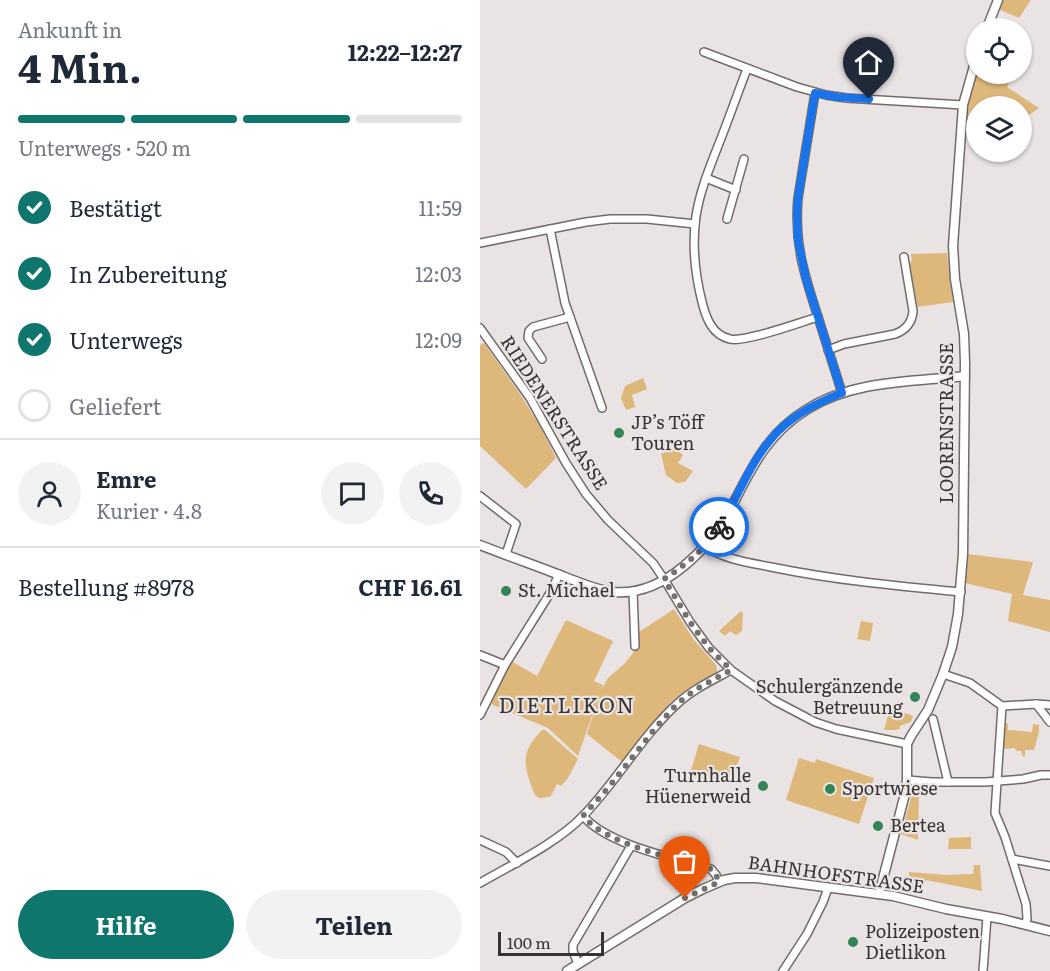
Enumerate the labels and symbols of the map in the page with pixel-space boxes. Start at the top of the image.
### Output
pin [843,37,894,99]
street label: RIEDENERSTRASSE [495,330,615,495]
street label: LOORENSTRASSE [932,342,959,504]
place label: JP’s Töff Touren [631,408,706,456]
marker: JP’s Töff Touren [612,426,626,440]
courier [689,497,749,557]
place label: St. Michael [518,576,615,603]
marker: St. Michael [499,584,513,598]
place label: Schulergänzende Betreuung [756,672,904,720]
district label: DIETLIKON [499,688,635,719]
marker: Schulergänzende Betreuung [908,690,922,704]
place label: Turnhalle Hüenerweid [645,761,751,809]
place label: Sportwiese [842,774,938,801]
marker: Turnhalle Hüenerweid [756,779,770,793]
marker: Sportwiese [823,782,837,796]
place label: Bertea [890,811,946,838]
marker: Bertea [871,819,885,833]
pin [659,836,710,898]
street label: BAHNHOFSTRASSE [746,848,926,899]
place label: Polizeiposten Dietlikon [865,917,980,965]
scale bar [498,929,604,956]
marker: Polizeiposten Dietlikon [846,935,860,949]

